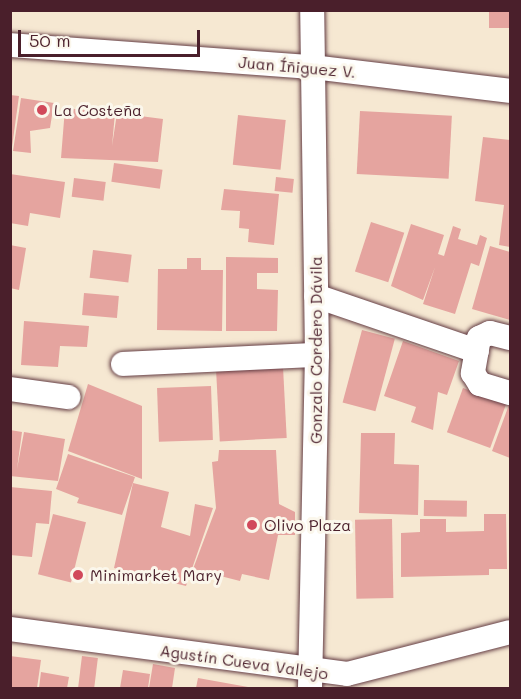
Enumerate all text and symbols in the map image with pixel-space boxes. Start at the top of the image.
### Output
scale bar [21,18,202,56]
text: 50 m [29,28,71,52]
street label: Juan Íñiguez V. [238,52,356,82]
place label: La Costeña [54,100,142,120]
marker: La Costeña [35,103,49,117]
street label: Gonzalo Cordero Dávila [306,256,326,444]
place label: Olivo Plaza [264,515,351,535]
marker: Olivo Plaza [245,518,259,532]
place label: Minimarket Mary [90,565,222,585]
marker: Minimarket Mary [71,568,85,582]
street label: Agustín Cueva Vallejo [159,641,329,683]

